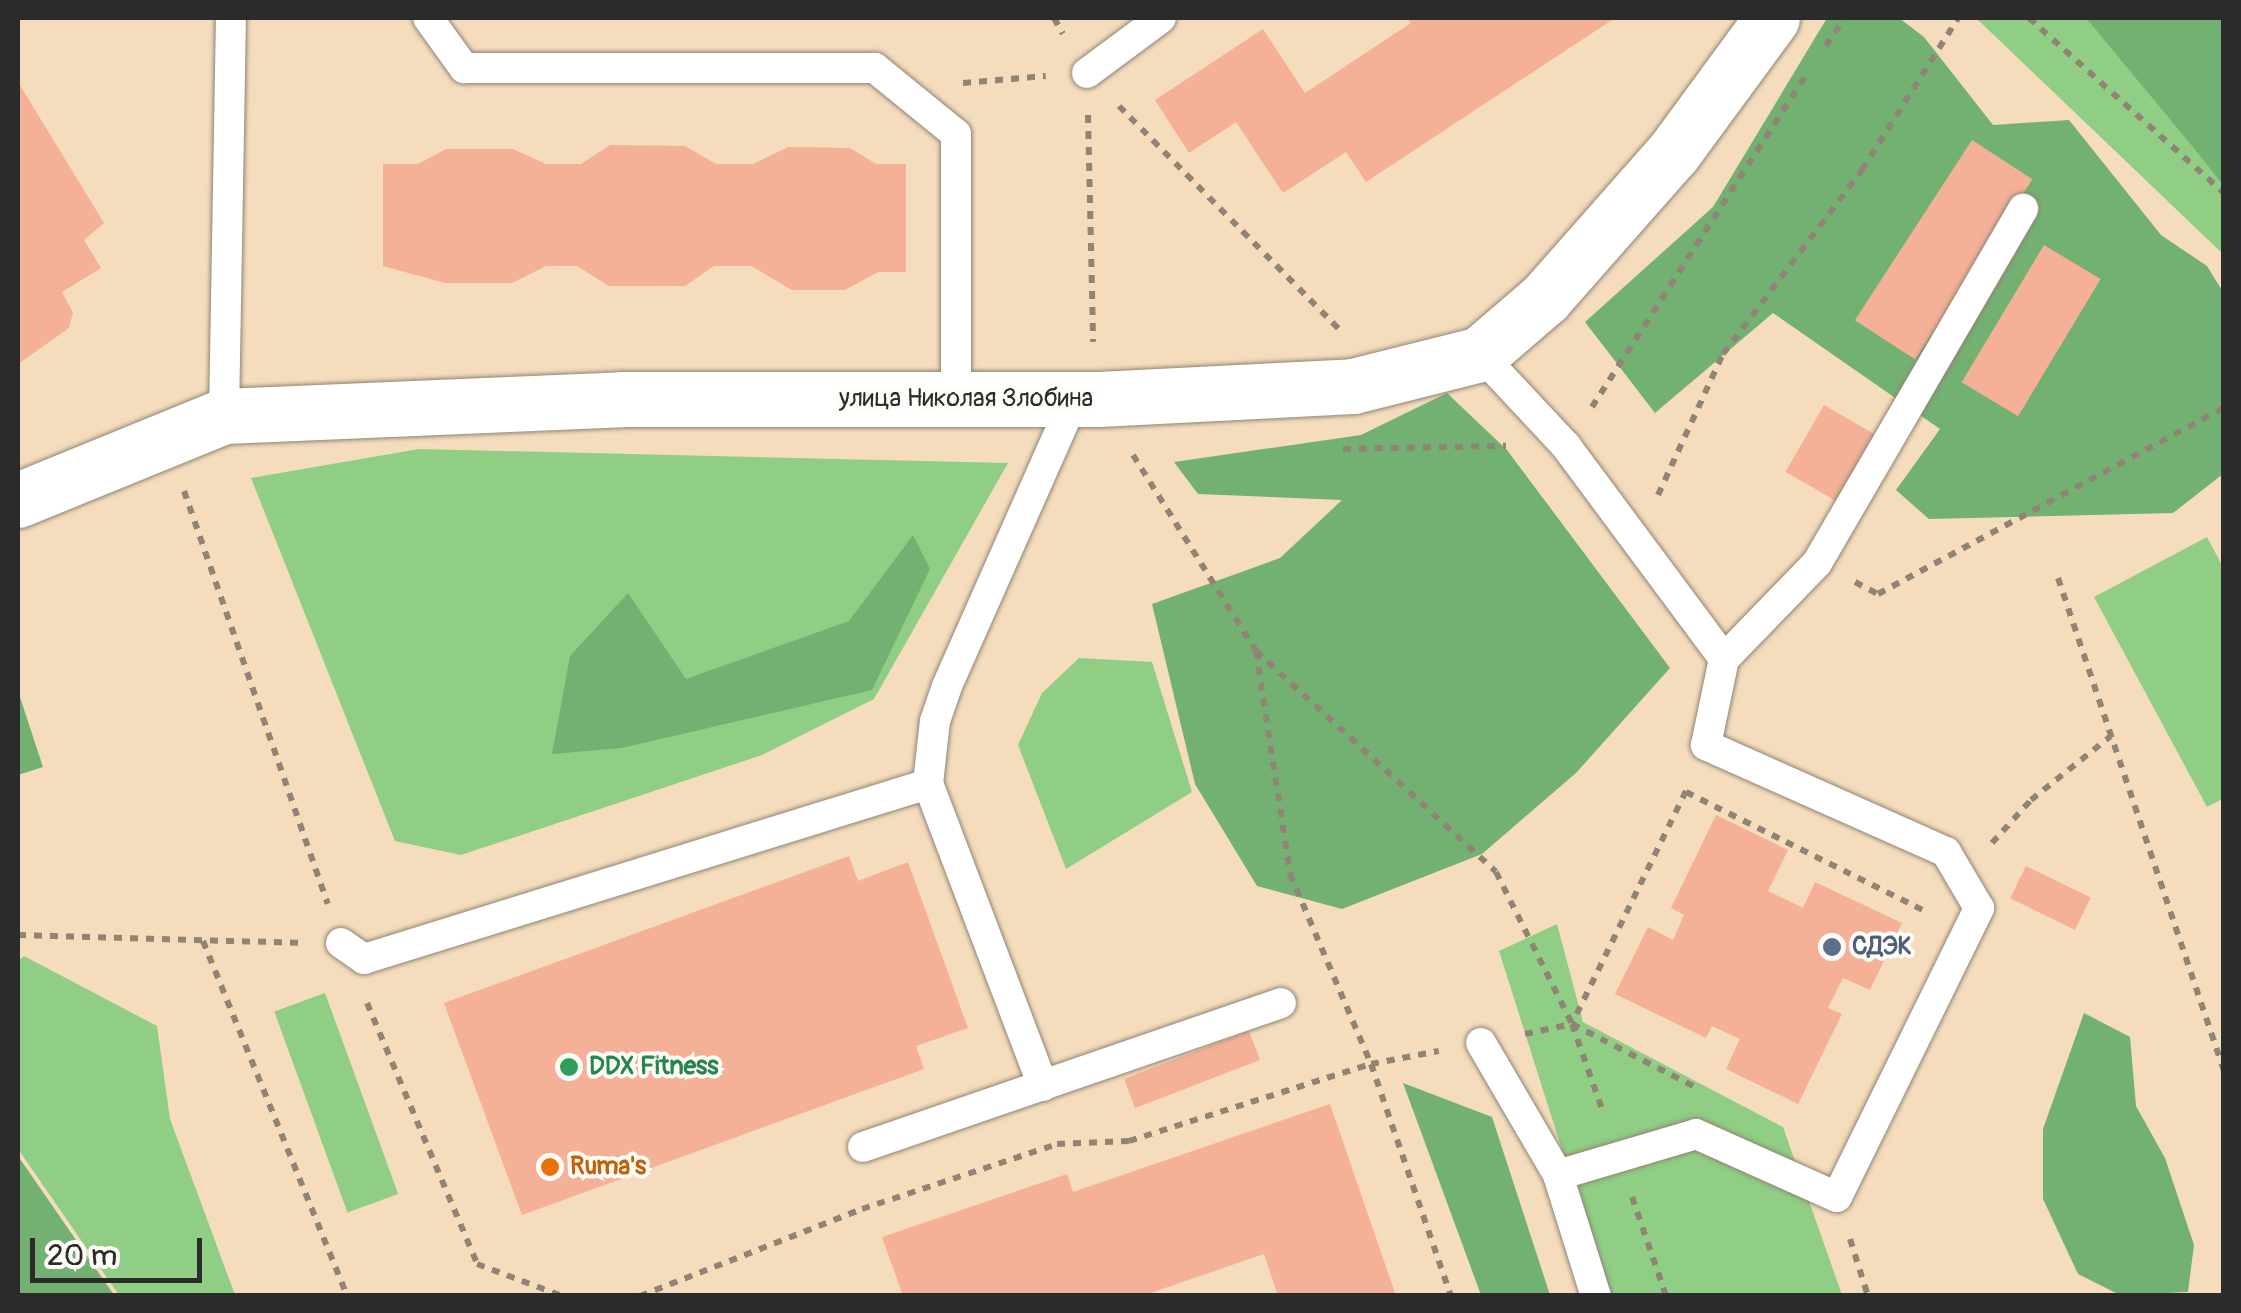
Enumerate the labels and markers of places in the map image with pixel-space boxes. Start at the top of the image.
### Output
place label: СДЭК [1852,932,1912,962]
marker: СДЭК [1821,936,1843,958]
place label: DDX Fitness [589,1052,718,1082]
marker: DDX Fitness [558,1056,580,1078]
place label: Ruma's [570,1152,646,1182]
marker: Ruma's [539,1156,561,1178]

